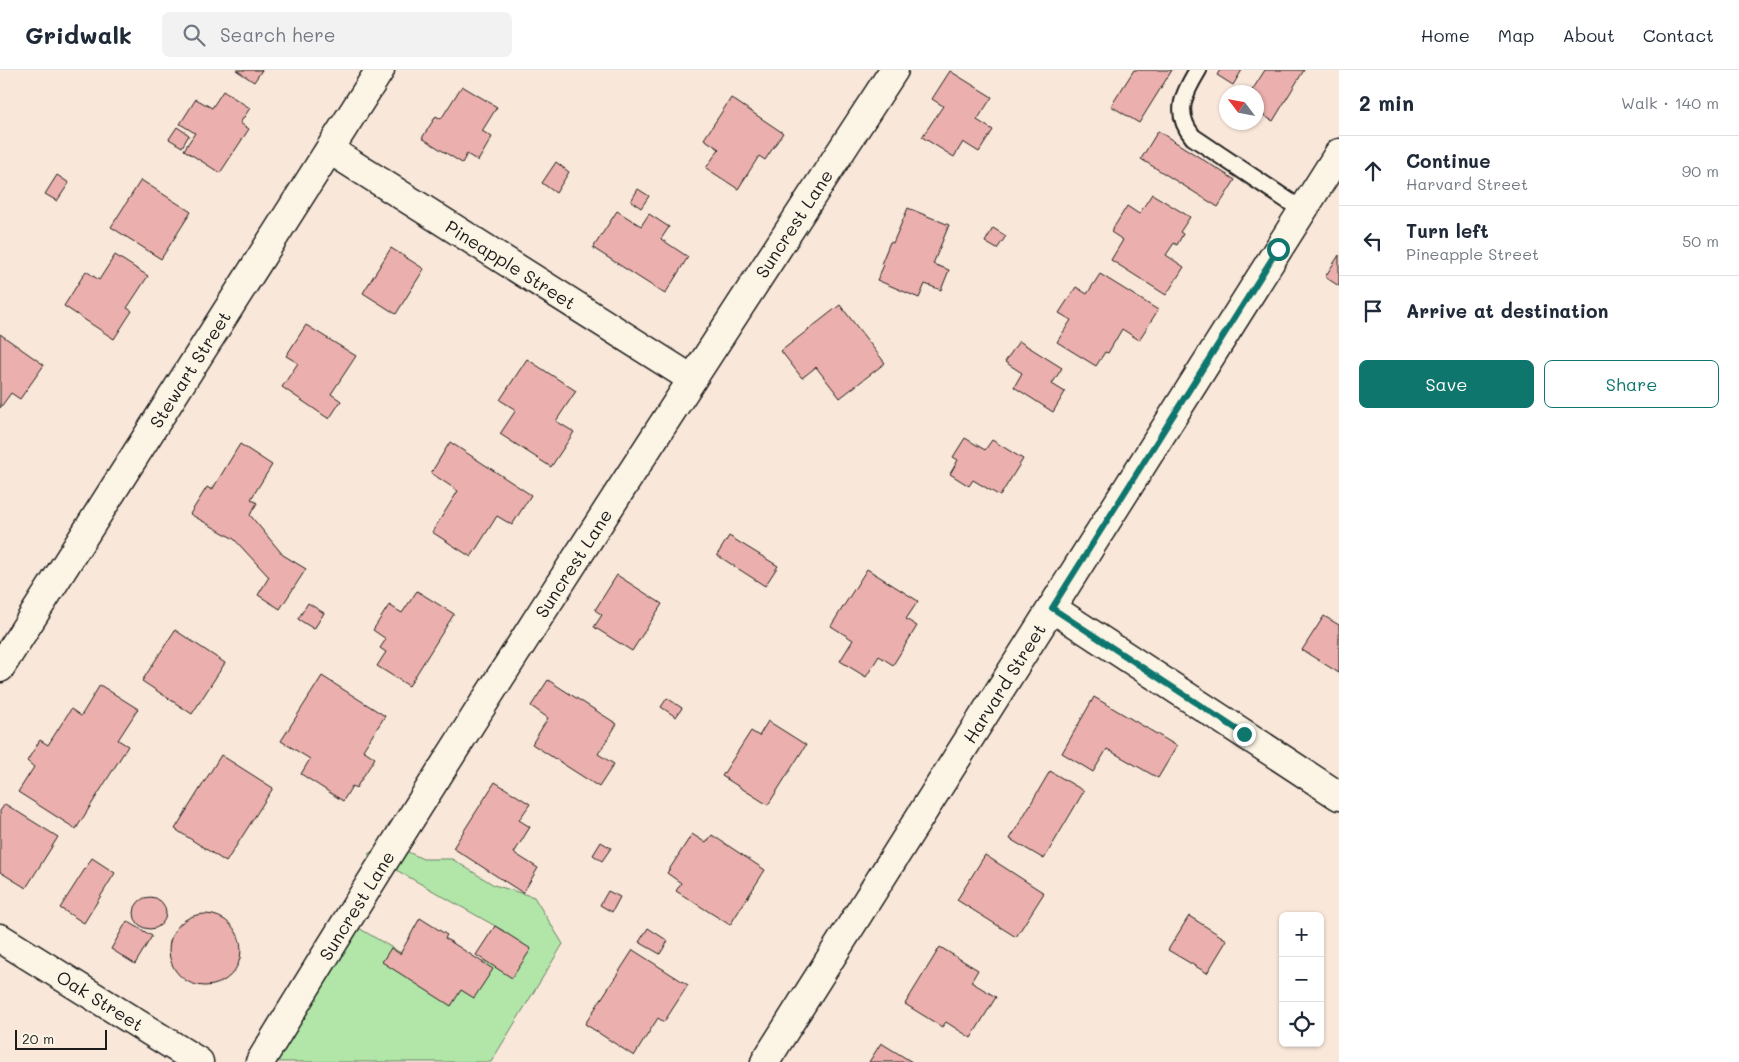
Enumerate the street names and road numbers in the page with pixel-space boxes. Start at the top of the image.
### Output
street label: Suncrest Lane [749,165,838,282]
street label: Pineapple Street [441,214,581,315]
street label: Stewart Street [144,306,236,432]
street label: Suncrest Lane [529,504,617,622]
street label: Harvard Street [957,619,1051,748]
street label: Suncrest Lane [313,846,400,965]
street label: Oak Street [52,964,148,1037]

